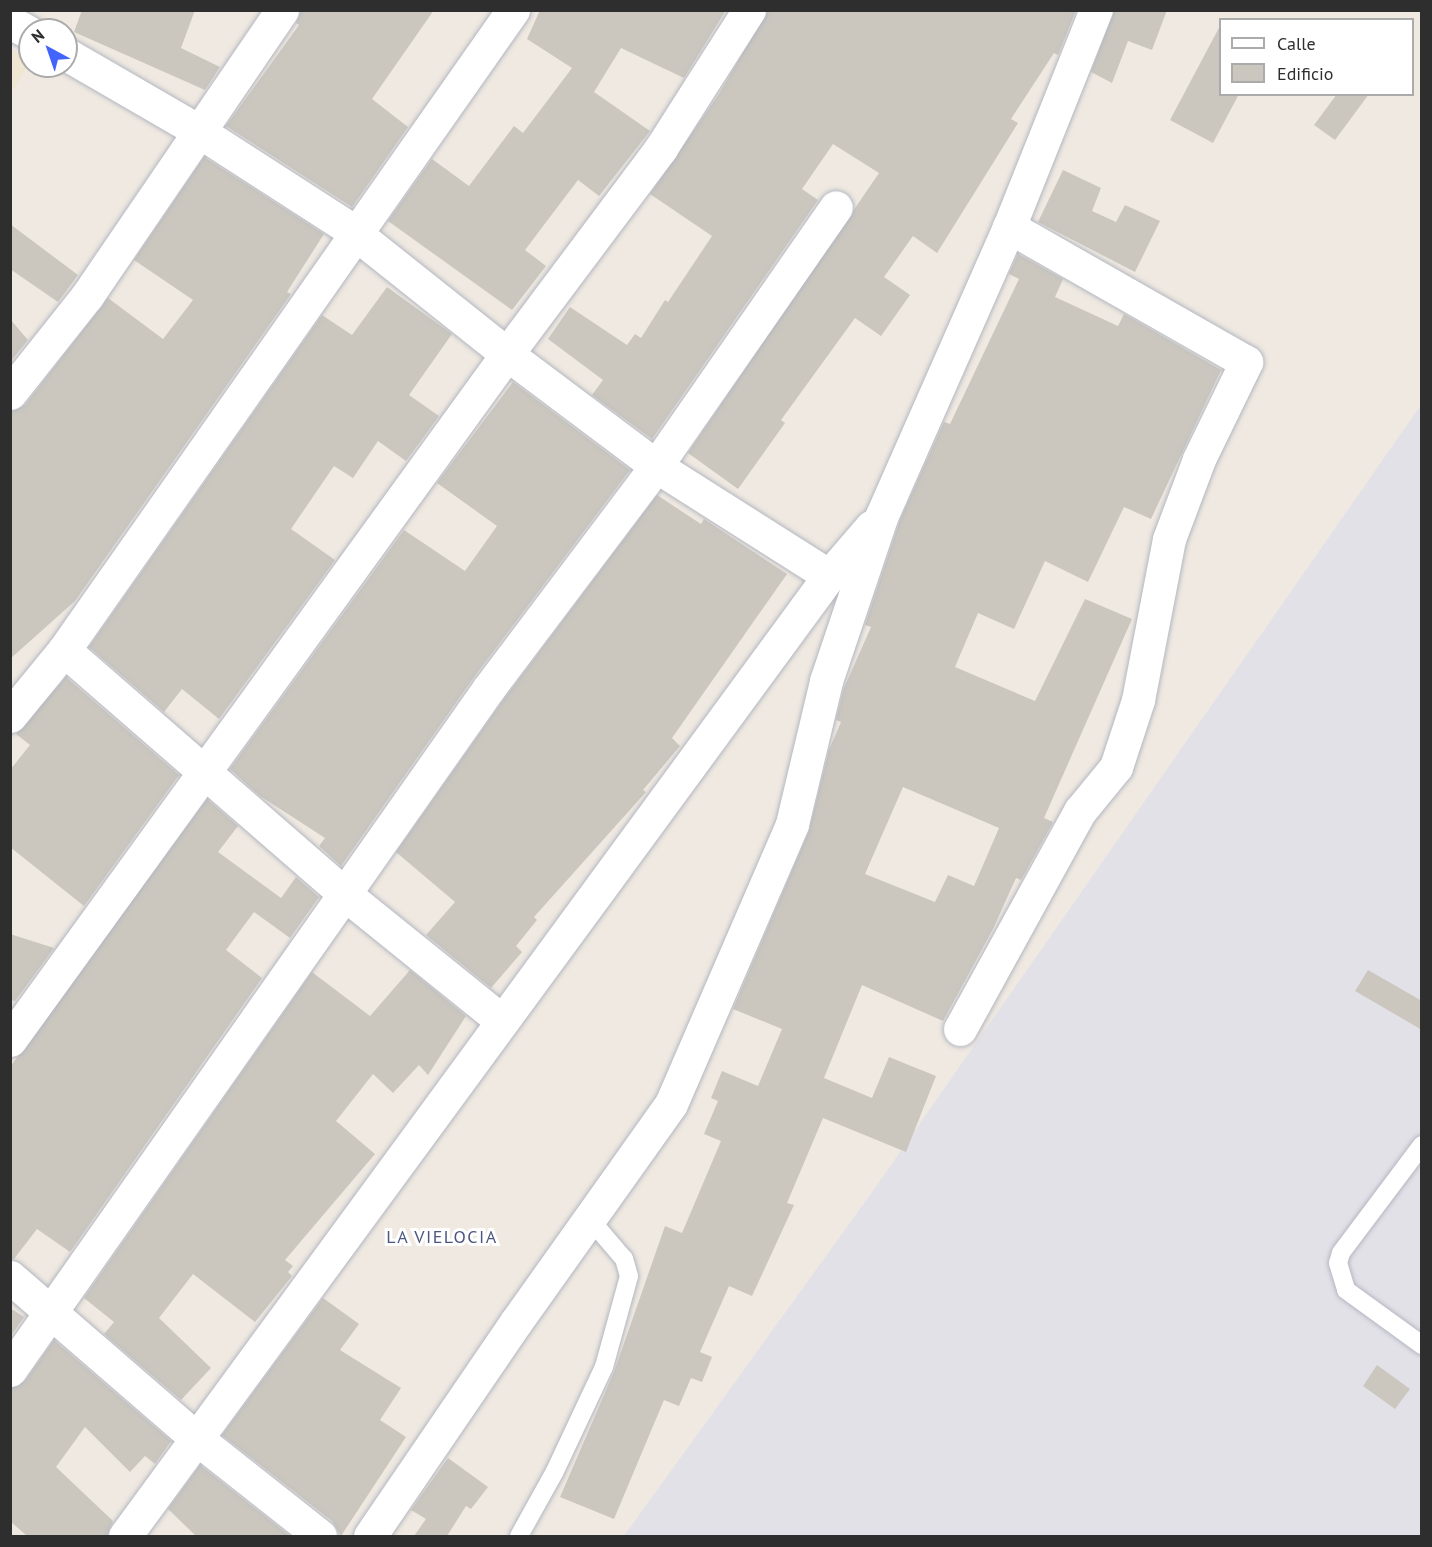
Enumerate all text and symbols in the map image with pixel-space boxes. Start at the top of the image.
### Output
north arrow [18,18,78,78]
legend [1219,18,1414,96]
text: N [27,25,48,47]
text: Calle [1277,32,1316,55]
text: Edificio [1277,62,1333,85]
district label: LA VIELOCIA [386,1226,498,1248]

